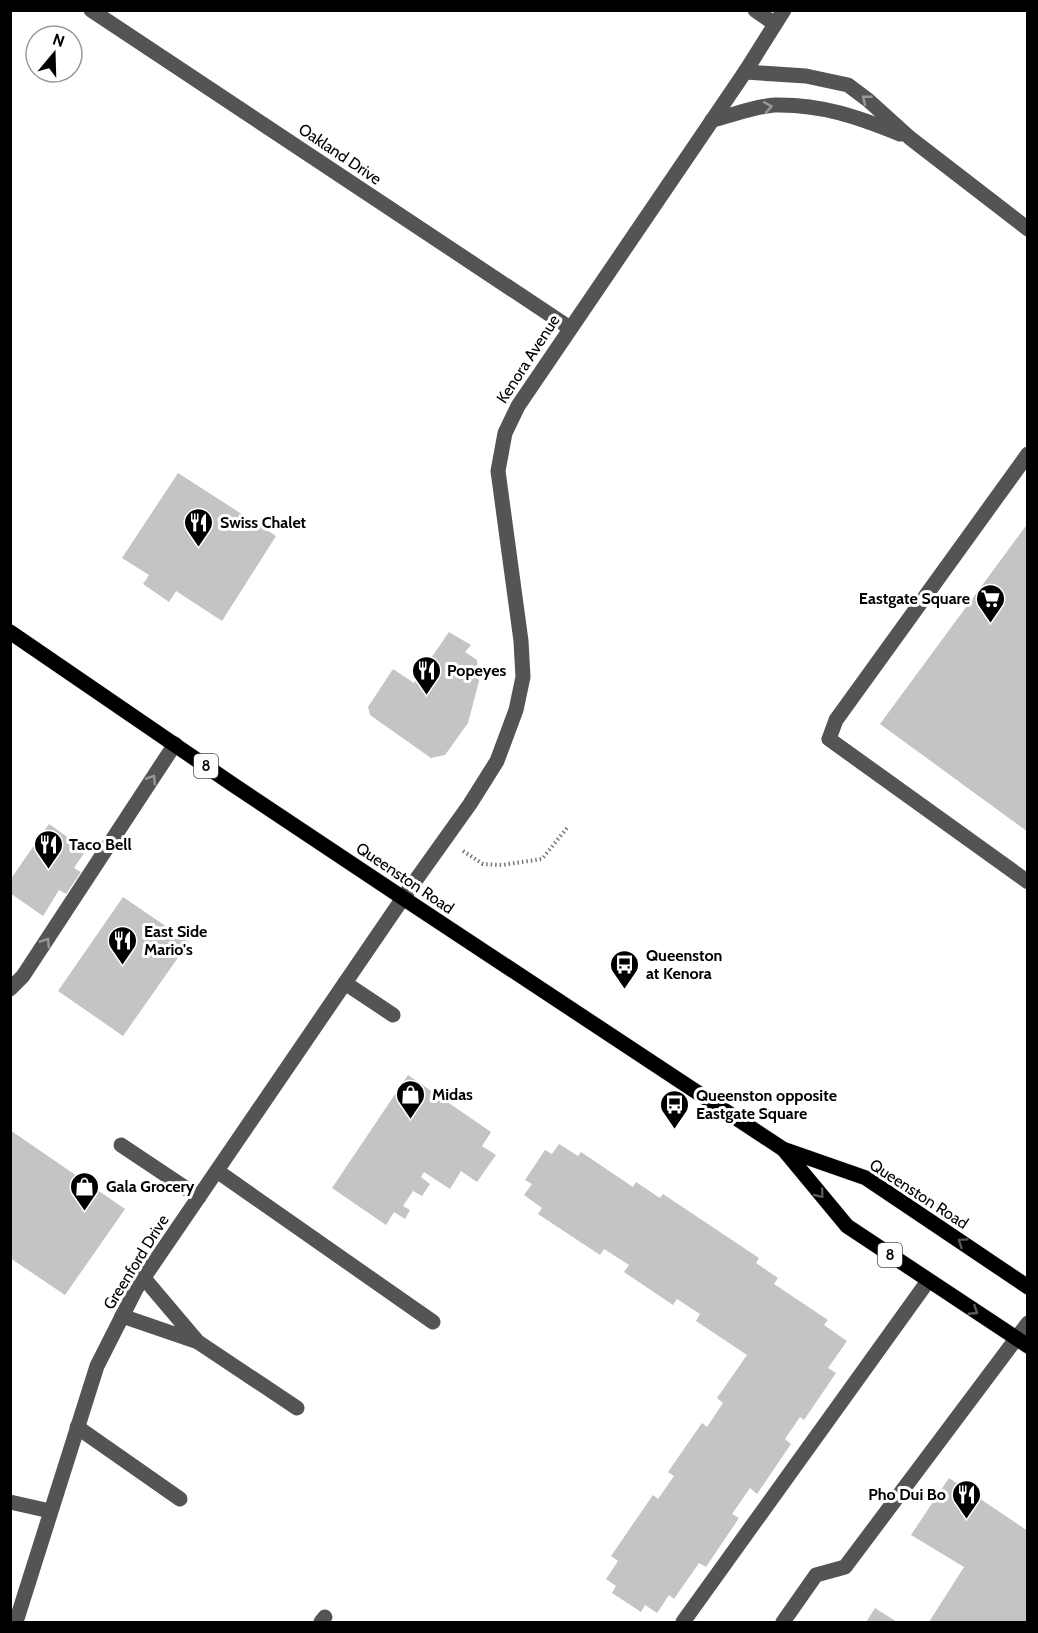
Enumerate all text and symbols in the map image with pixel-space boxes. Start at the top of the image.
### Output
north arrow [24,24,84,84]
text: N [50,29,67,51]
one-way arrow [862,95,873,106]
one-way arrow [764,102,773,114]
street label: Oakland Drive [295,119,385,189]
street label: Kenora Avenue [492,311,564,407]
restaurant icon: Swiss Chalet [183,506,215,548]
place label: Swiss Chalet [220,513,307,532]
supermarket icon: Eastgate Square [975,582,1007,624]
place label: Eastgate Square [859,589,970,608]
restaurant icon: Popeyes [410,654,442,696]
place label: Popeyes [447,661,506,680]
road number: 8 [194,754,218,778]
one-way arrow [145,775,157,785]
restaurant icon: Taco Bell [32,828,64,870]
place label: Taco Bell [69,835,132,854]
street label: Queenston Road [352,838,458,918]
place label: East Side Mario's [144,922,207,959]
restaurant icon: East Side Mario's [107,924,139,966]
one-way arrow [38,938,50,948]
place label: Queenston at Kenora [646,946,722,983]
bus stop icon: Queenston at Kenora [609,948,641,990]
shop icon: Midas [395,1078,427,1120]
place label: Midas [432,1085,473,1104]
place label: Queenston opposite Eastgate Square [696,1086,837,1123]
bus stop icon: Queenston opposite Eastgate Square [659,1088,691,1130]
street label: Queenston Road [866,1155,972,1233]
shop icon: Gala Grocery [69,1170,101,1212]
place label: Gala Grocery [106,1177,195,1196]
one-way arrow [813,1187,824,1198]
street label: Greenford Drive [99,1211,173,1313]
one-way arrow [957,1239,968,1250]
road number: 8 [878,1243,902,1267]
one-way arrow [968,1304,979,1315]
restaurant icon: Pho Dui Bo [951,1478,983,1520]
place label: Pho Dui Bo [868,1485,946,1504]

